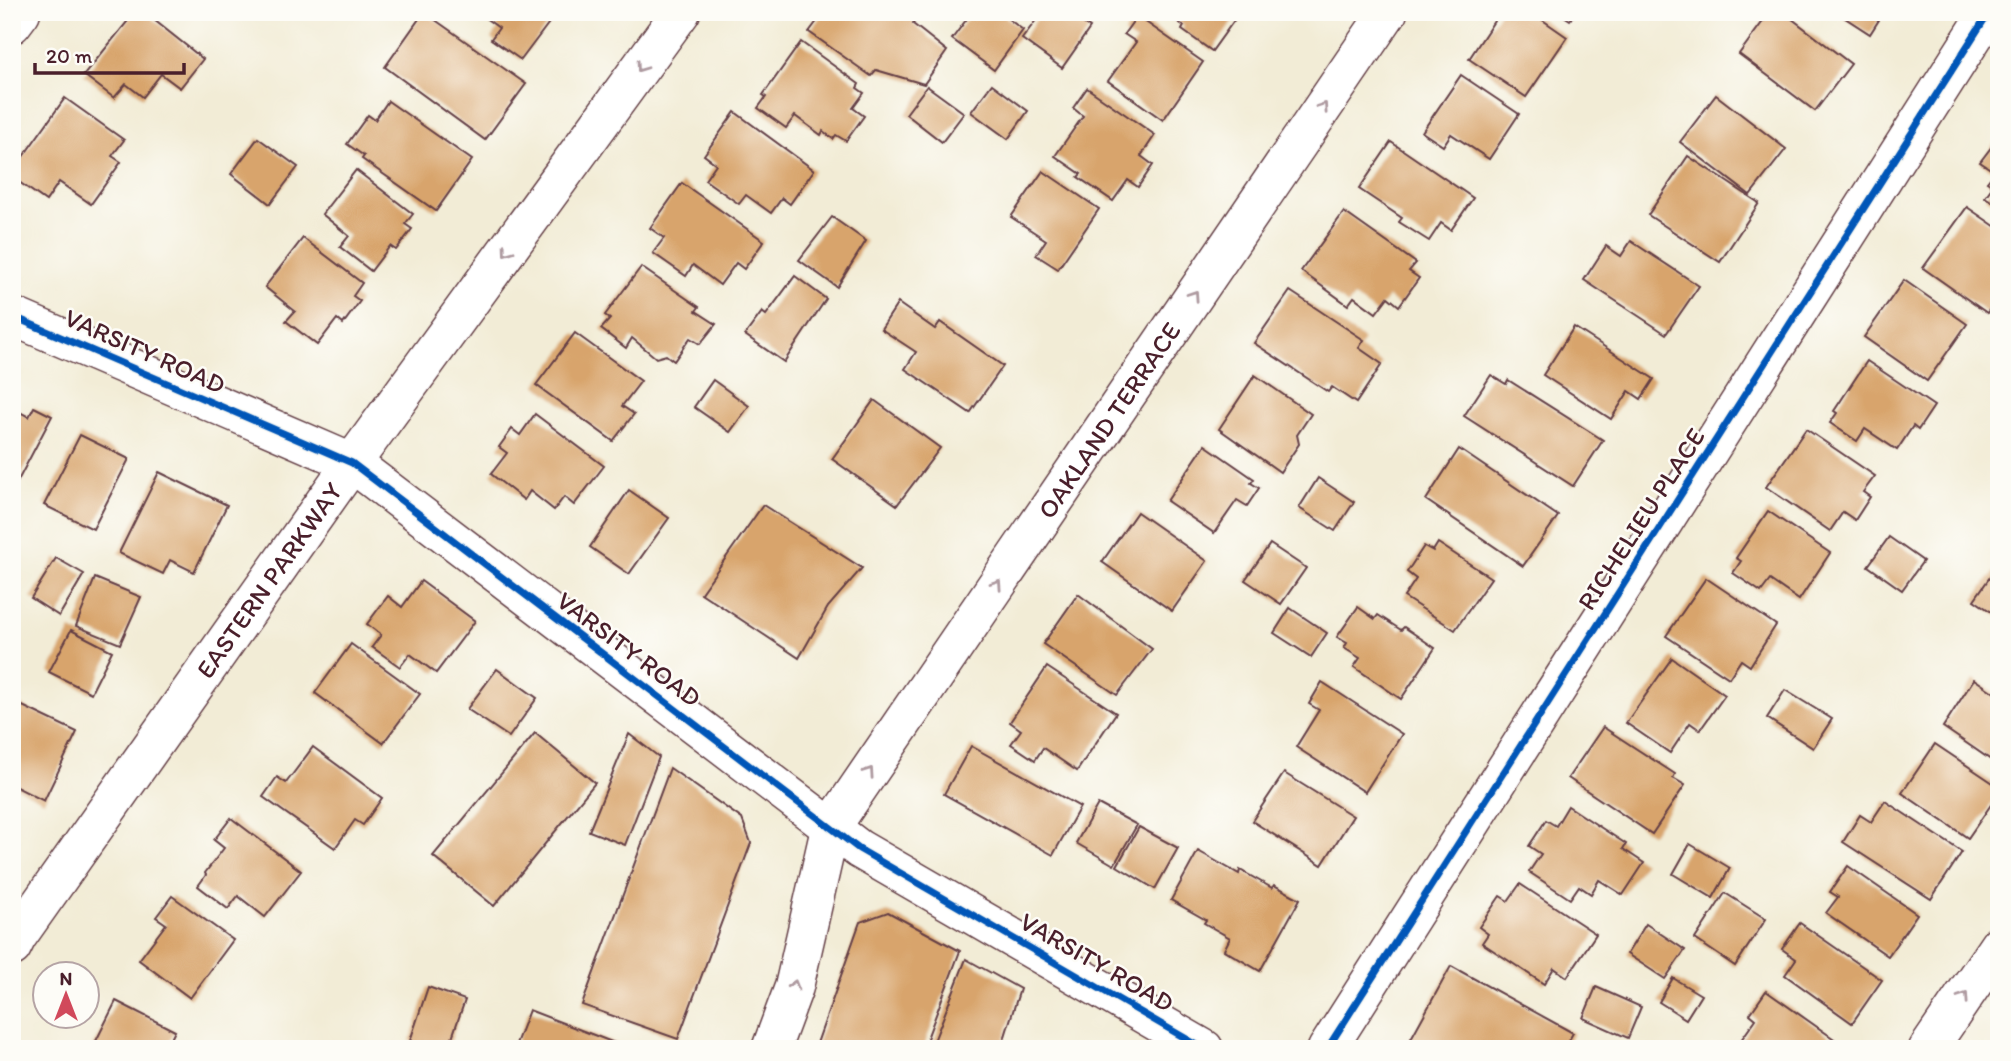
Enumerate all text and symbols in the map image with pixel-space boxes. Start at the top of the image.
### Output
scale bar [35,32,184,76]
text: 20 m [46,43,93,68]
one-way arrow [637,59,649,72]
one-way arrow [1314,102,1327,115]
one-way arrow [502,243,515,256]
one-way arrow [1186,290,1198,303]
street label: VARSITY ROAD [60,301,230,401]
street label: OAKLAND TERRACE [1031,316,1187,525]
street label: RICHELIEU PLACE [1570,422,1712,616]
street label: EASTERN PARKWAY [189,476,349,684]
one-way arrow [989,579,1002,592]
street label: VARSITY ROAD [550,584,708,714]
one-way arrow [860,767,873,780]
street label: VARSITY ROAD [1014,905,1180,1019]
north arrow [32,960,102,1030]
text: N [60,967,72,990]
one-way arrow [786,979,801,991]
one-way arrow [1955,991,1968,1004]

